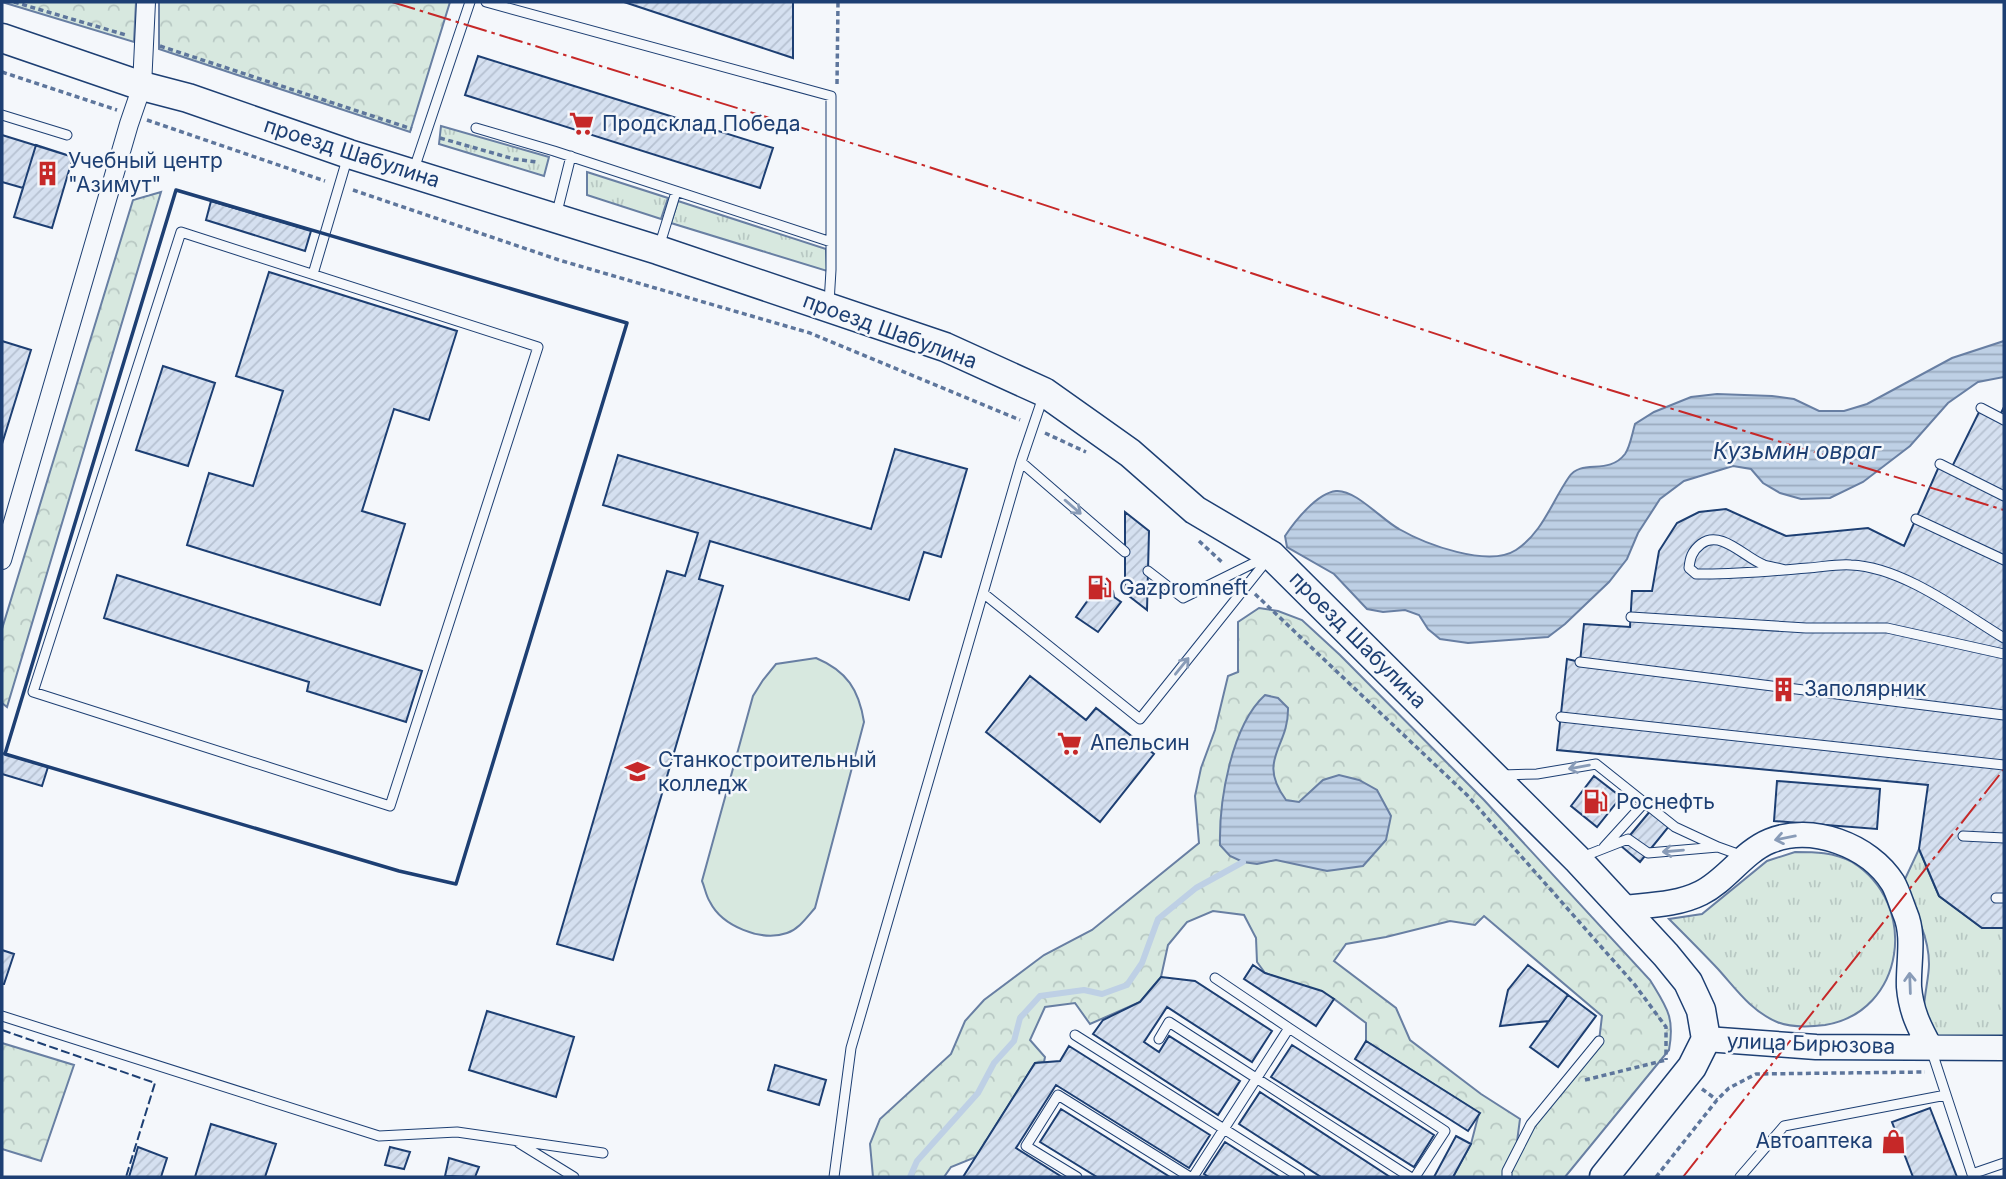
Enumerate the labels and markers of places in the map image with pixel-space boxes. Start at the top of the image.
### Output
supermarket icon: Продсклад Победа [568,110,596,138]
place label: Продсклад Победа [602,111,800,136]
place label: Учебный центр "Азимут" [68,148,223,197]
building icon: Учебный центр "Азимут" [34,159,62,187]
fuel station icon: Gazpromneft [1085,574,1113,602]
place label: Gazpromneft [1119,575,1248,600]
building icon: Заполярник [1770,675,1798,703]
place label: Заполярник [1804,676,1927,701]
supermarket icon: Апельсин [1056,729,1084,757]
place label: Апельсин [1090,730,1190,755]
place label: Станкостроительный колледж [658,747,877,796]
school or university icon: Станкостроительный колледж [624,758,652,786]
fuel station icon: Роснефть [1582,788,1610,816]
place label: Роснефть [1616,789,1715,814]
shop icon: Автоаптека [1879,1127,1907,1155]
place label: Автоаптека [1755,1128,1873,1153]

